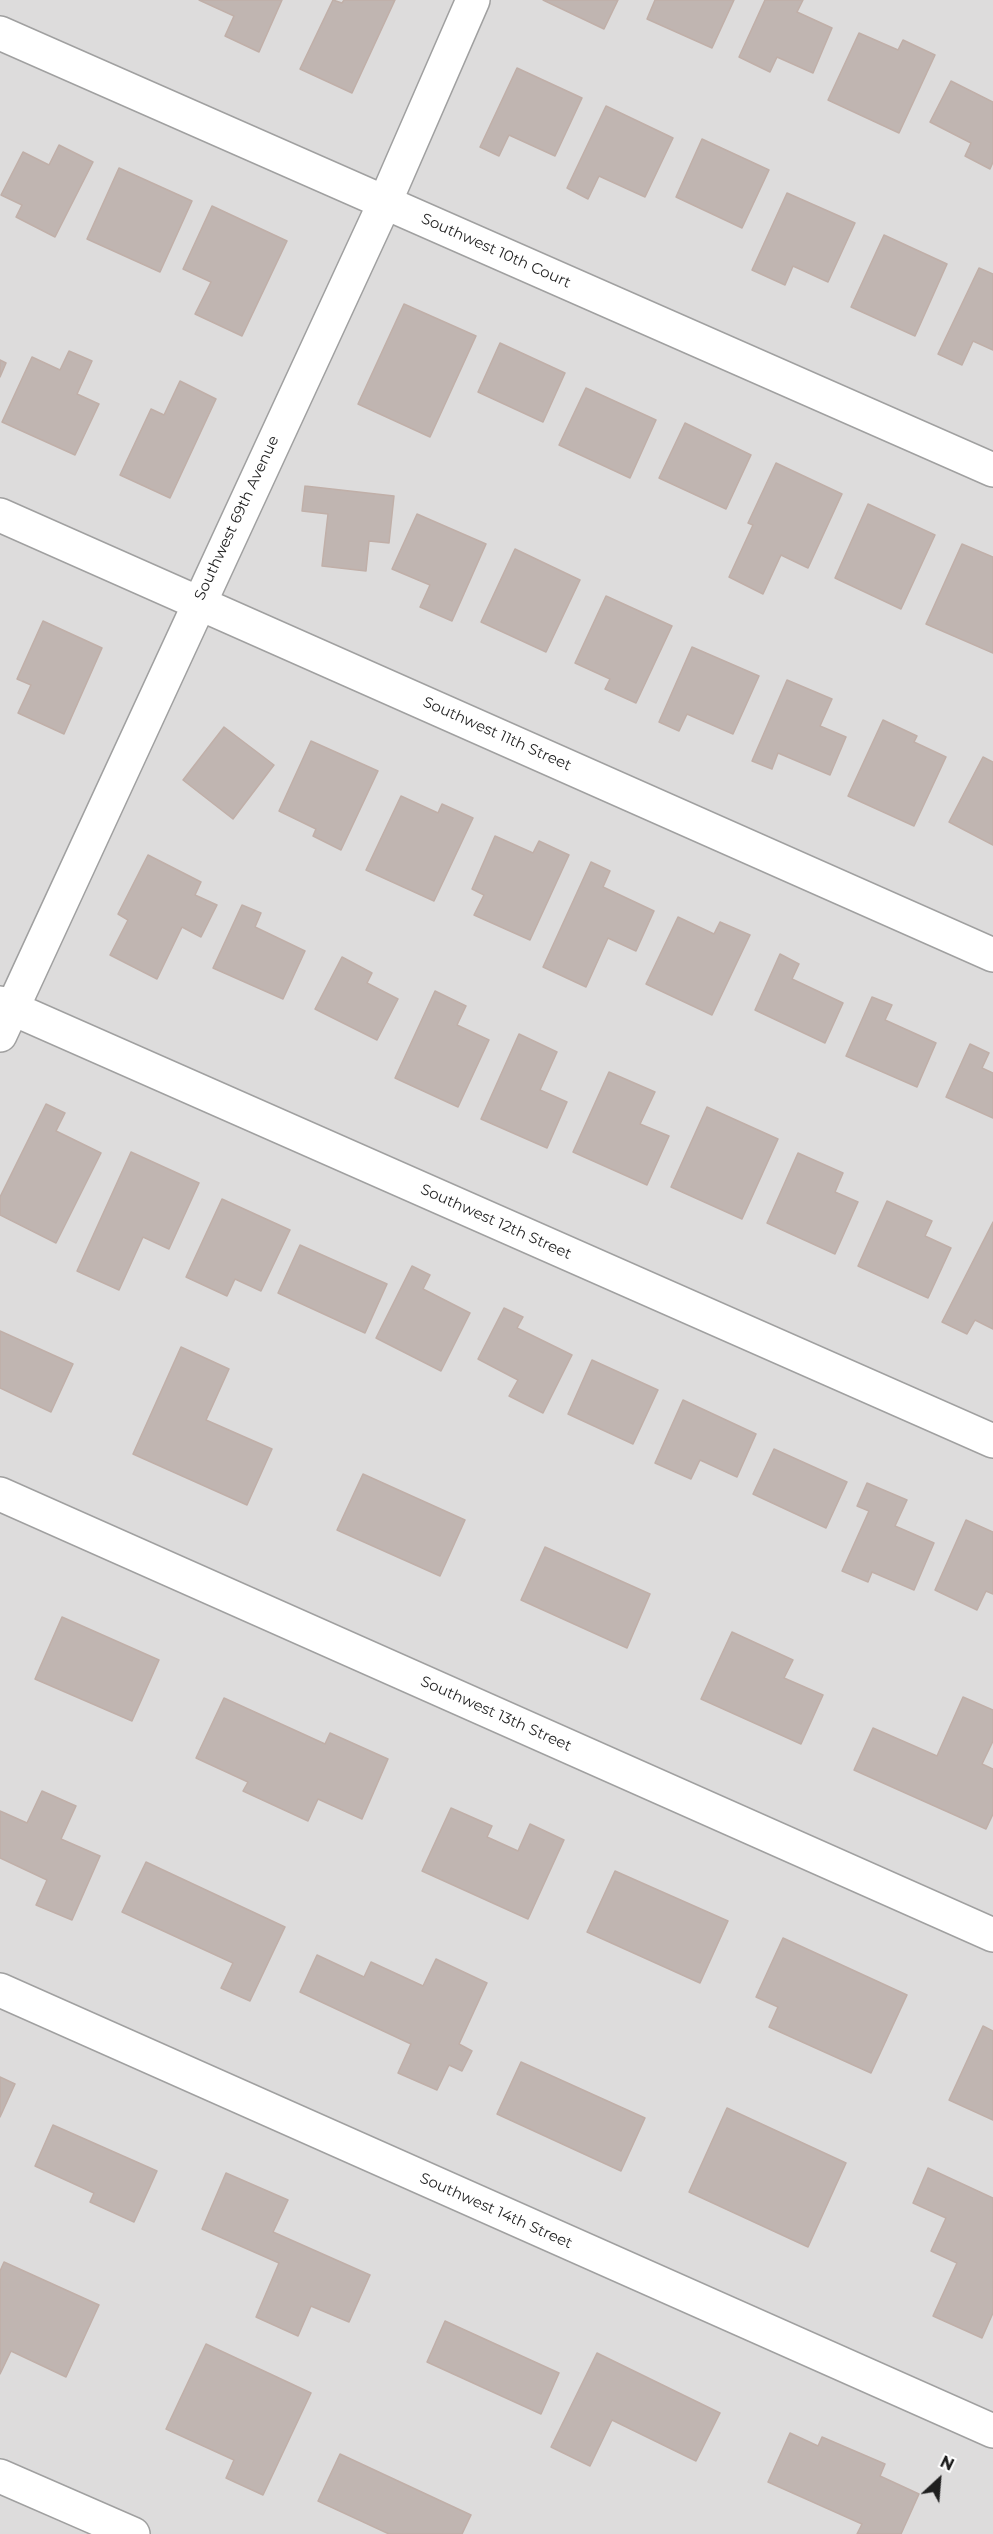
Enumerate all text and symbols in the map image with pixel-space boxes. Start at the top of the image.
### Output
street label: Southwest 10th Court [418,210,574,292]
street label: Southwest 69th Avenue [191,433,283,603]
street label: Southwest 11th Street [420,693,574,775]
street label: Southwest 12th Street [418,1181,574,1263]
street label: Southwest 13th Street [418,1673,574,1755]
street label: Southwest 14th Street [417,2169,575,2253]
north arrow [909,2450,969,2510]
text: N [937,2452,957,2475]

